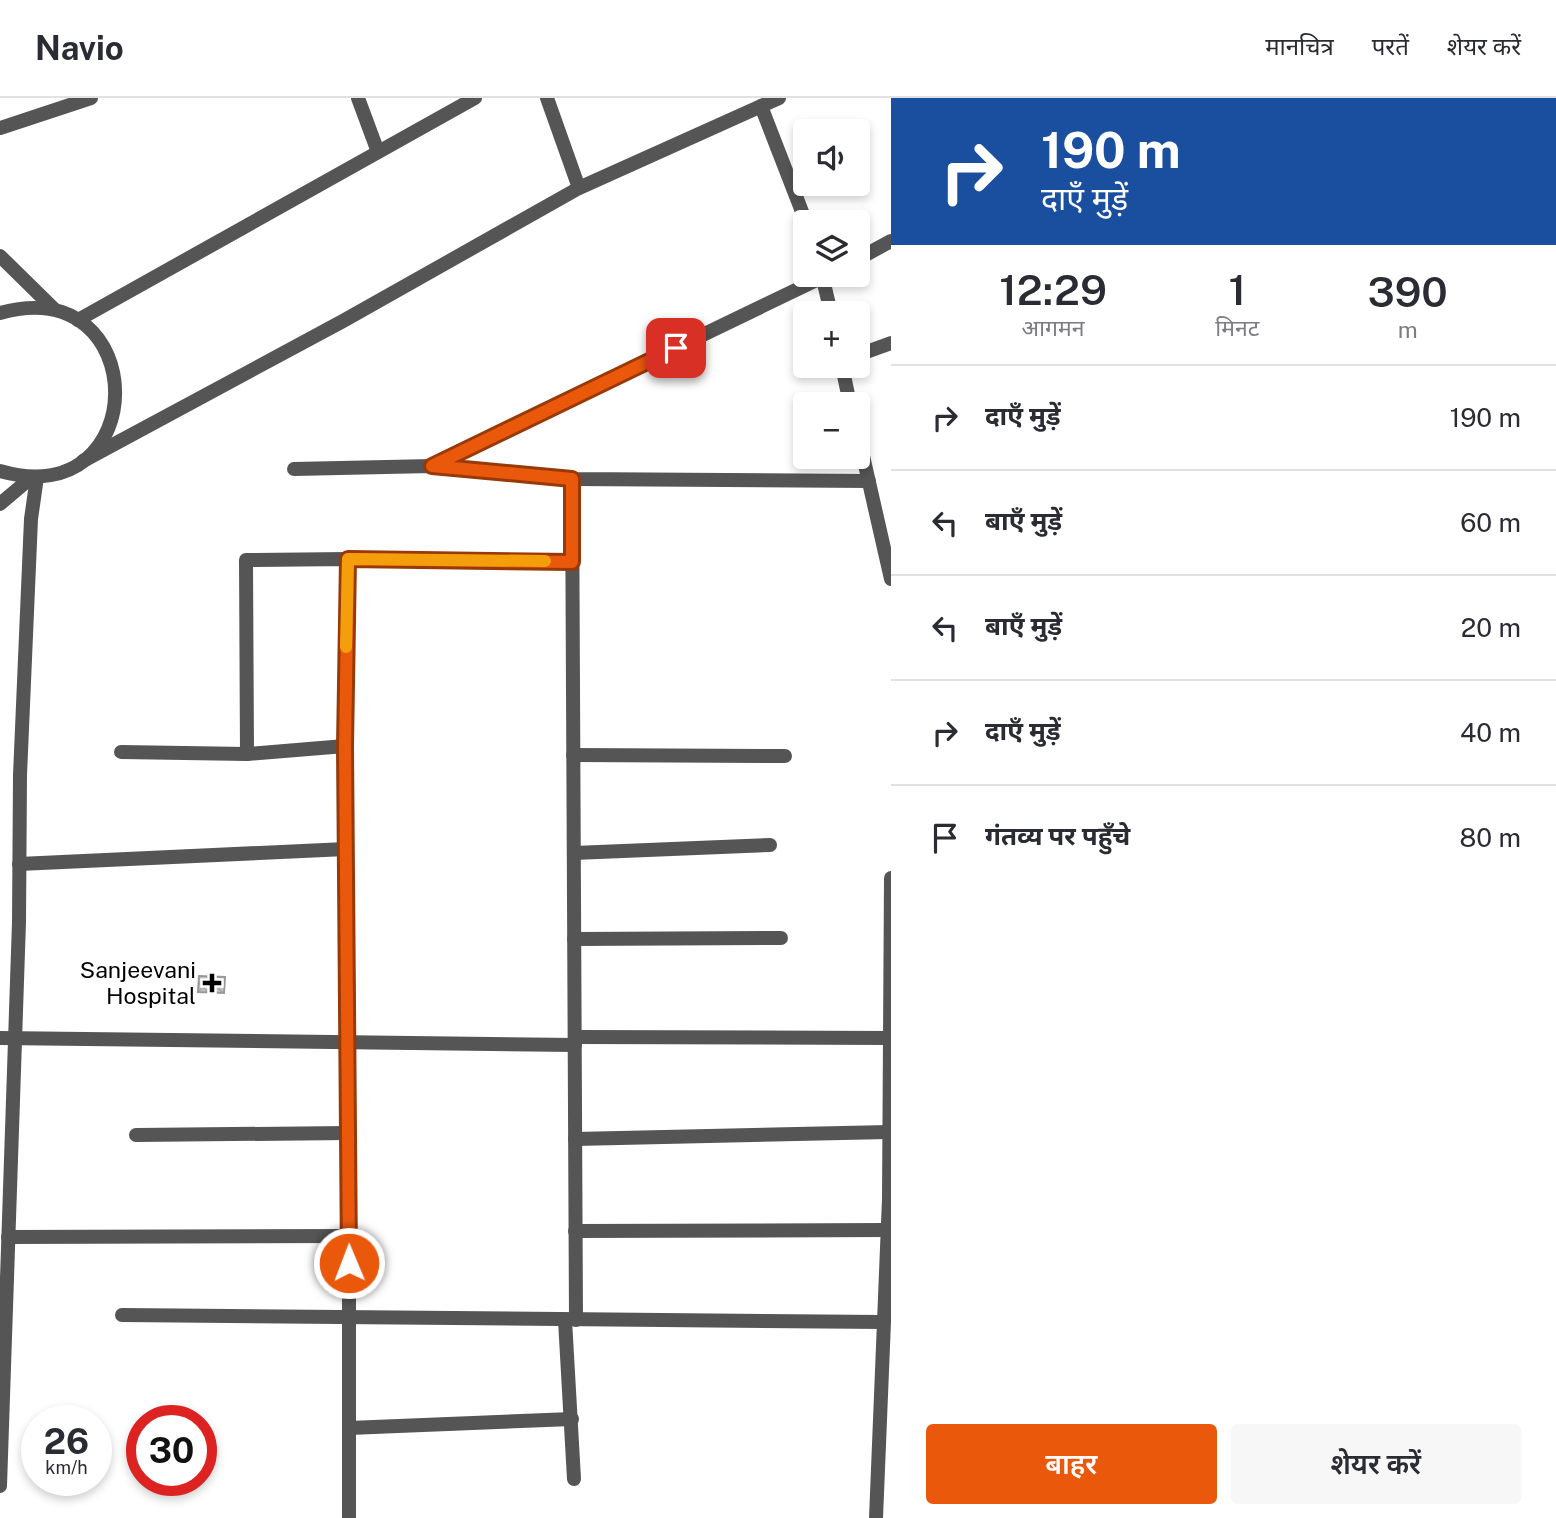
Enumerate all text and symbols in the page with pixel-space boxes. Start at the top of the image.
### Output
text: Navio [35,29,124,67]
text: मानचित्र [1265,32,1334,60]
text: परतें [1372,32,1409,60]
text: शेयर करें [1447,32,1521,60]
map controls [793,119,870,469]
button: sound [793,119,870,196]
text: 190 m [1041,121,1181,179]
icon: right [926,126,1017,217]
text: दाएँ मुड़ें [1041,180,1128,217]
button: layers [793,210,870,287]
text: 12:29 [999,265,1107,314]
text: 1 [1228,265,1246,314]
text: 390 [1367,267,1448,316]
button: + [793,301,870,378]
text: आगमन [1022,314,1085,341]
text: मिनट [1215,314,1259,341]
text: m [1398,316,1418,343]
pin [646,318,706,378]
icon: arrive [657,329,695,367]
button: − [793,392,870,469]
icon: right [926,399,964,437]
text: दाएँ मुड़ें [985,400,1061,431]
text: 190 m [1450,402,1521,433]
icon: left [926,504,964,542]
text: बाएँ मुड़ें [985,505,1062,536]
text: 60 m [1460,507,1521,538]
icon: left [926,609,964,647]
text: बाएँ मुड़ें [985,610,1062,641]
text: 20 m [1461,612,1521,643]
icon: right [926,714,964,752]
text: दाएँ मुड़ें [985,715,1061,746]
text: 40 m [1460,717,1521,748]
icon: arrive [926,819,964,857]
text: गंतव्य पर पहुँचे [985,820,1130,851]
text: 80 m [1460,822,1521,853]
place label: Sanjeevani Hospital [80,956,196,1009]
marker: Sanjeevani Hospital [202,973,222,993]
position arrow [312,1226,386,1300]
speed limit sign: 30 [126,1405,217,1496]
text: 26 [44,1421,89,1462]
button: बाहर [926,1424,1217,1504]
button: शेयर करें [1231,1424,1521,1504]
text: km/h [45,1457,88,1478]

